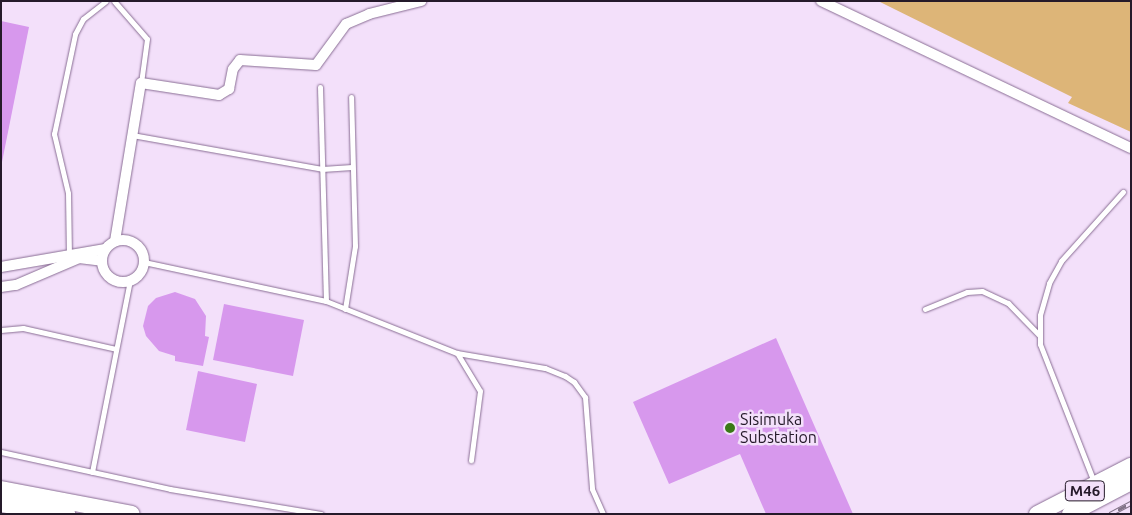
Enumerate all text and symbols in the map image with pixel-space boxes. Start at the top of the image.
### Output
place label: Sisimuka Substation [740,409,817,447]
marker: Sisimuka Substation [724,422,736,434]
road number: M46 [1064,478,1106,504]

